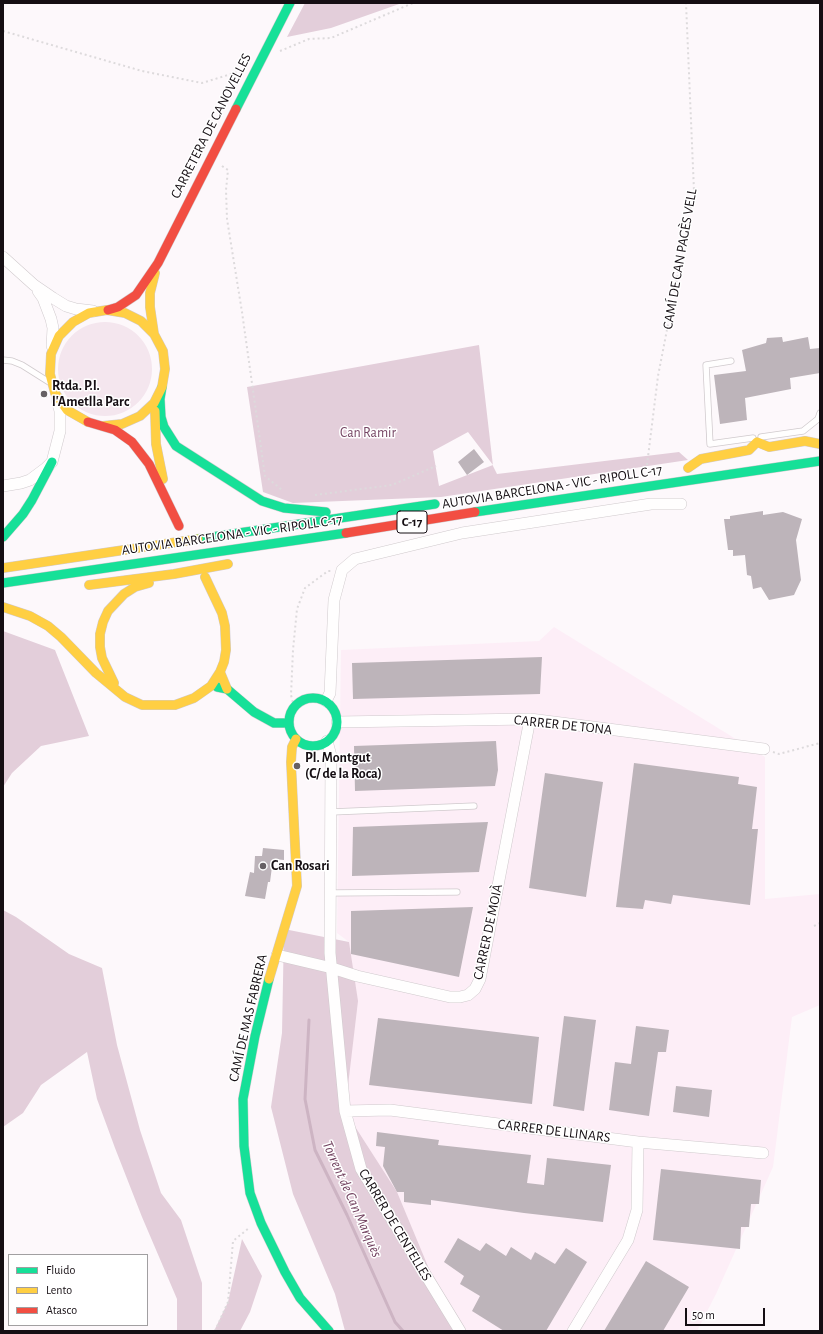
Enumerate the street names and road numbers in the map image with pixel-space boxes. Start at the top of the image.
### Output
street label: CARRETERA DE CANOVELLES [167,51,255,201]
street label: CAMÍ DE CAN PAGÈS VELL [659,187,701,331]
street label: AUTOVIA BARCELONA - VIC - RIPOLL C-17 [441,461,663,513]
street label: AUTOVIA BARCELONA - VIC - RIPOLL C-17 [121,511,343,559]
road number: C-17 [397,511,427,533]
street label: CARRER DE TONA [513,711,613,739]
street label: CARRER DE MOIÀ [470,883,506,981]
street label: CAMÍ DE MAS FABRERA [225,953,271,1083]
street label: CARRER DE LLINARS [497,1116,611,1146]
street label: CARRER DE CENTELLES [355,1166,435,1284]

